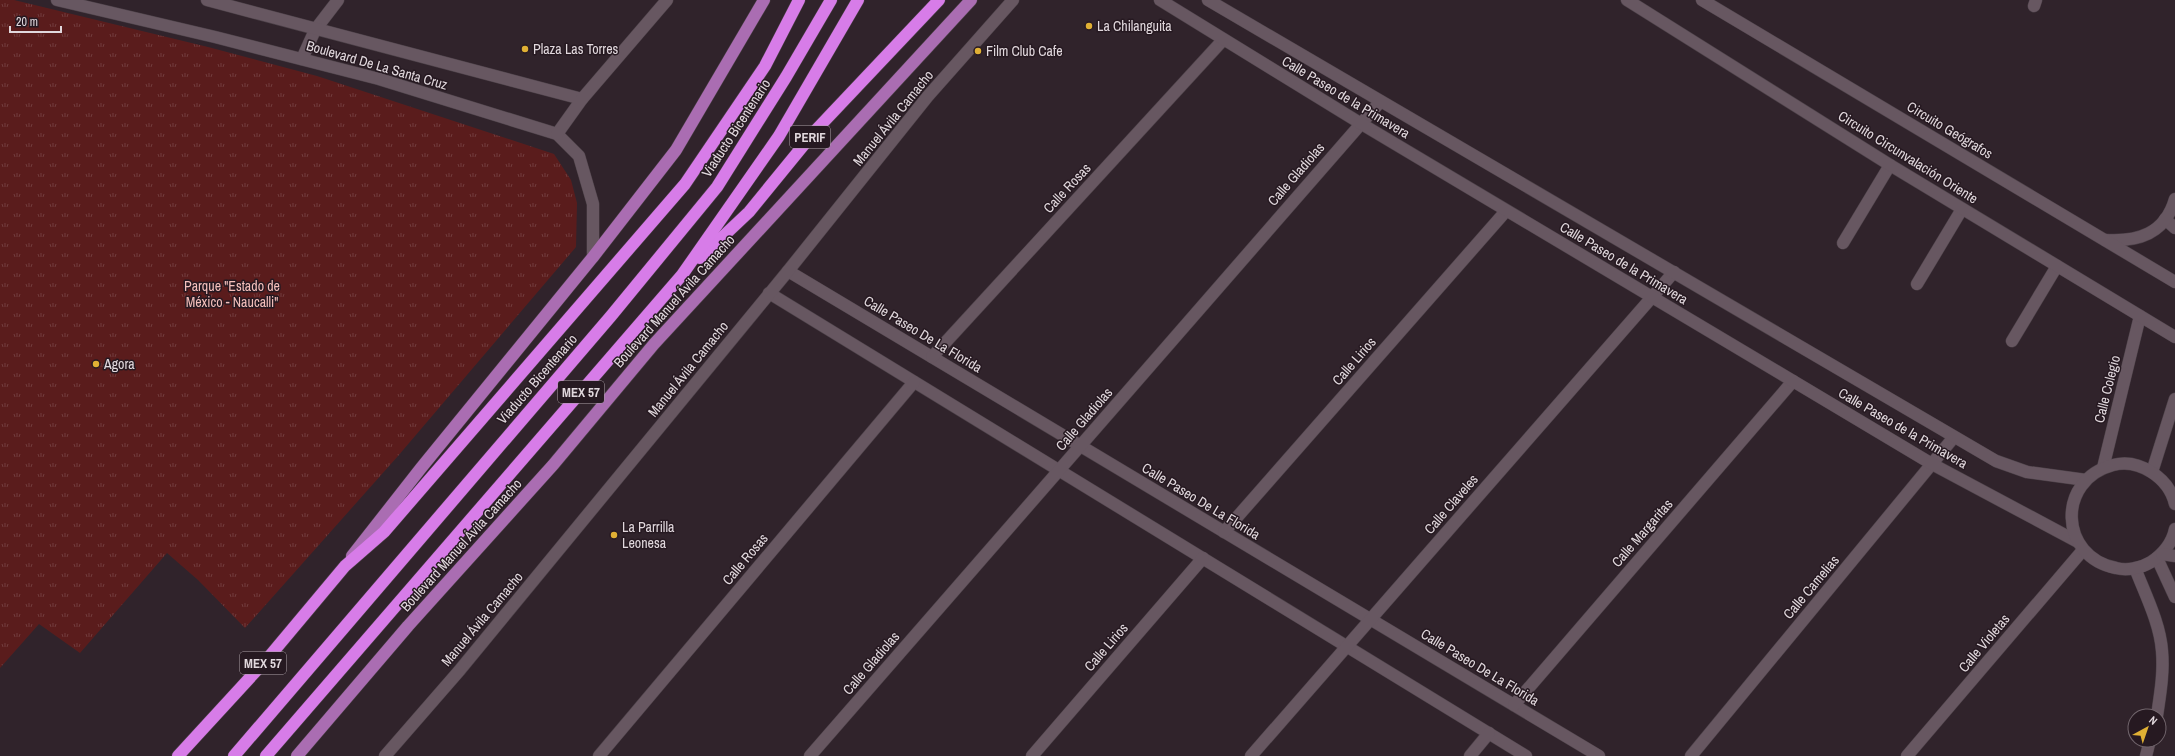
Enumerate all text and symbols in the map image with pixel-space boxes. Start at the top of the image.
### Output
scale bar [10,8,61,34]
text: 20 m [16,14,38,30]
place label: La Chilanguita [1097,17,1172,35]
marker: La Chilanguita [1084,21,1094,31]
street label: Boulevard De La Santa Cruz [304,36,450,94]
place label: Plaza Las Torres [533,40,619,58]
place label: Film Club Cafe [986,42,1063,60]
marker: Plaza Las Torres [520,44,530,54]
marker: Film Club Cafe [973,46,983,56]
street label: Calle Paseo de la Primavera [1279,52,1414,143]
street label: Manuel Ávila Camacho [849,67,937,169]
street label: Viaducto Bicentenario [698,76,774,180]
street label: Circuito Geógrafos [1904,97,1996,163]
street label: Circuito Circunvalación Oriente [1835,107,1981,207]
road number: PERIF [790,126,830,148]
street label: Calle Gladiolas [1264,139,1328,209]
street label: Calle Rosas [1039,159,1095,217]
street label: Calle Paseo de la Primavera [1557,218,1692,309]
street label: Boulevard Manuel Ávila Camacho [610,231,738,371]
park label: Parque "Estado de México - Naucalli" [184,277,280,311]
street label: Calle Paseo De La Florida [861,292,986,377]
street label: Manuel Ávila Camacho [644,318,732,420]
street label: Viaducto Bicentenario [493,330,581,428]
street label: Calle Lirios [1328,333,1380,389]
street label: Calle Colegio [2090,353,2124,425]
place label: Agora [103,355,135,373]
marker: Agora [91,359,101,369]
road number: MEX 57 [558,381,604,403]
street label: Calle Gladiolas [1052,384,1116,454]
street label: Calle Paseo de la Primavera [1835,384,1971,473]
street label: Calle Paseo De La Florida [1139,459,1264,544]
street label: Calle Claveles [1420,470,1482,538]
street label: Boulevard Manuel Ávila Camacho [397,475,525,615]
street label: Calle Margaritas [1608,495,1677,571]
place label: La Parrilla Leonesa [622,518,675,552]
street label: Calle Rosas [718,529,772,588]
marker: La Parrilla Leonesa [609,530,619,540]
street label: Calle Camelias [1779,551,1843,623]
street label: Manuel Ávila Camacho [437,568,527,670]
street label: Calle Violetas [1954,610,2014,676]
street label: Calle Lirios [1080,619,1132,675]
street label: Calle Paseo De La Florida [1418,625,1543,710]
street label: Calle Gladiolas [839,628,903,698]
road number: MEX 57 [240,652,286,674]
north arrow [2127,708,2167,748]
text: N [2146,713,2160,728]

